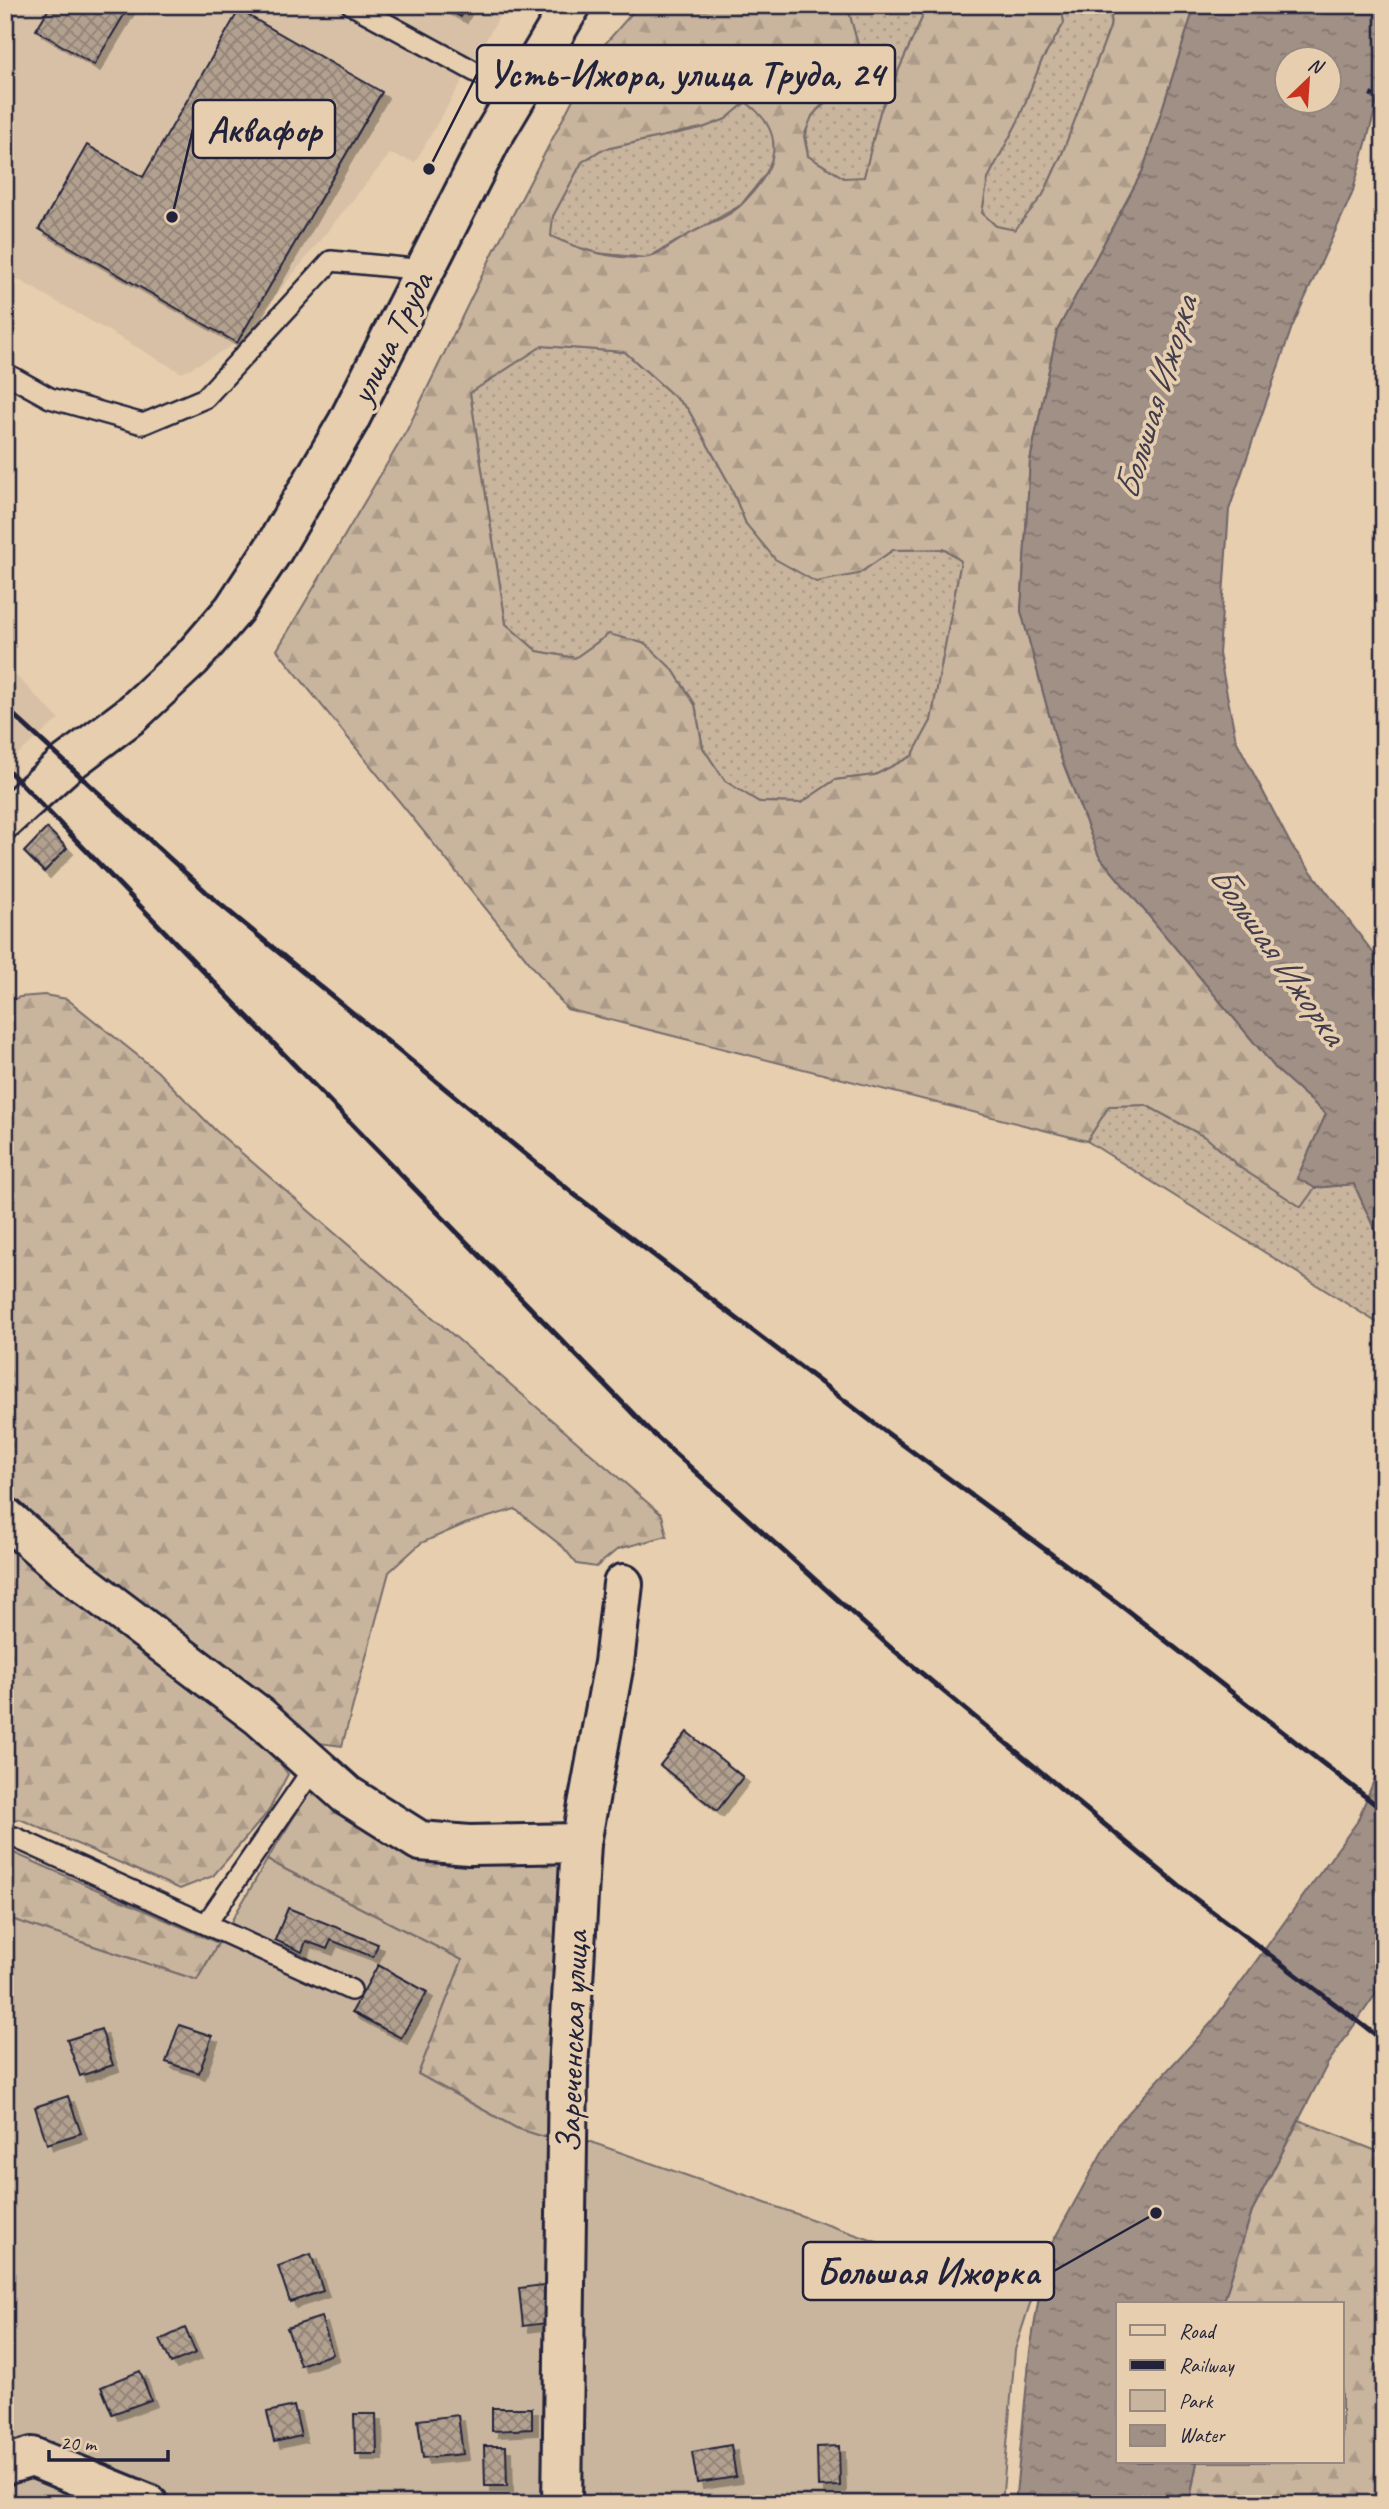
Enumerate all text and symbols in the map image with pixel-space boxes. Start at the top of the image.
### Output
callout: Усть-Ижора, улица Труда, 24 [477,45,895,103]
north arrow [1274,46,1344,116]
text: Усть-Ижора, улица Труда, 24 [488,50,888,97]
text: N [1304,52,1328,80]
callout: Аквафор [193,100,335,158]
text: Аквафор [207,106,324,153]
street label: улица Труда [338,263,444,413]
water label: Большая Ижорка [1102,288,1209,505]
water label: Большая Ижорка [1199,855,1359,1056]
street label: Зареченская улица [546,1928,598,2154]
callout: Большая Ижорка [803,2242,1054,2300]
text: Большая Ижорка [816,2248,1042,2295]
legend [1116,2302,1344,2464]
text: Road [1179,2318,1218,2344]
text: Railway [1179,2352,1235,2378]
text: Park [1179,2388,1214,2414]
scale bar [49,2418,168,2462]
text: Water [1179,2422,1226,2448]
text: 20 m [60,2430,98,2456]

